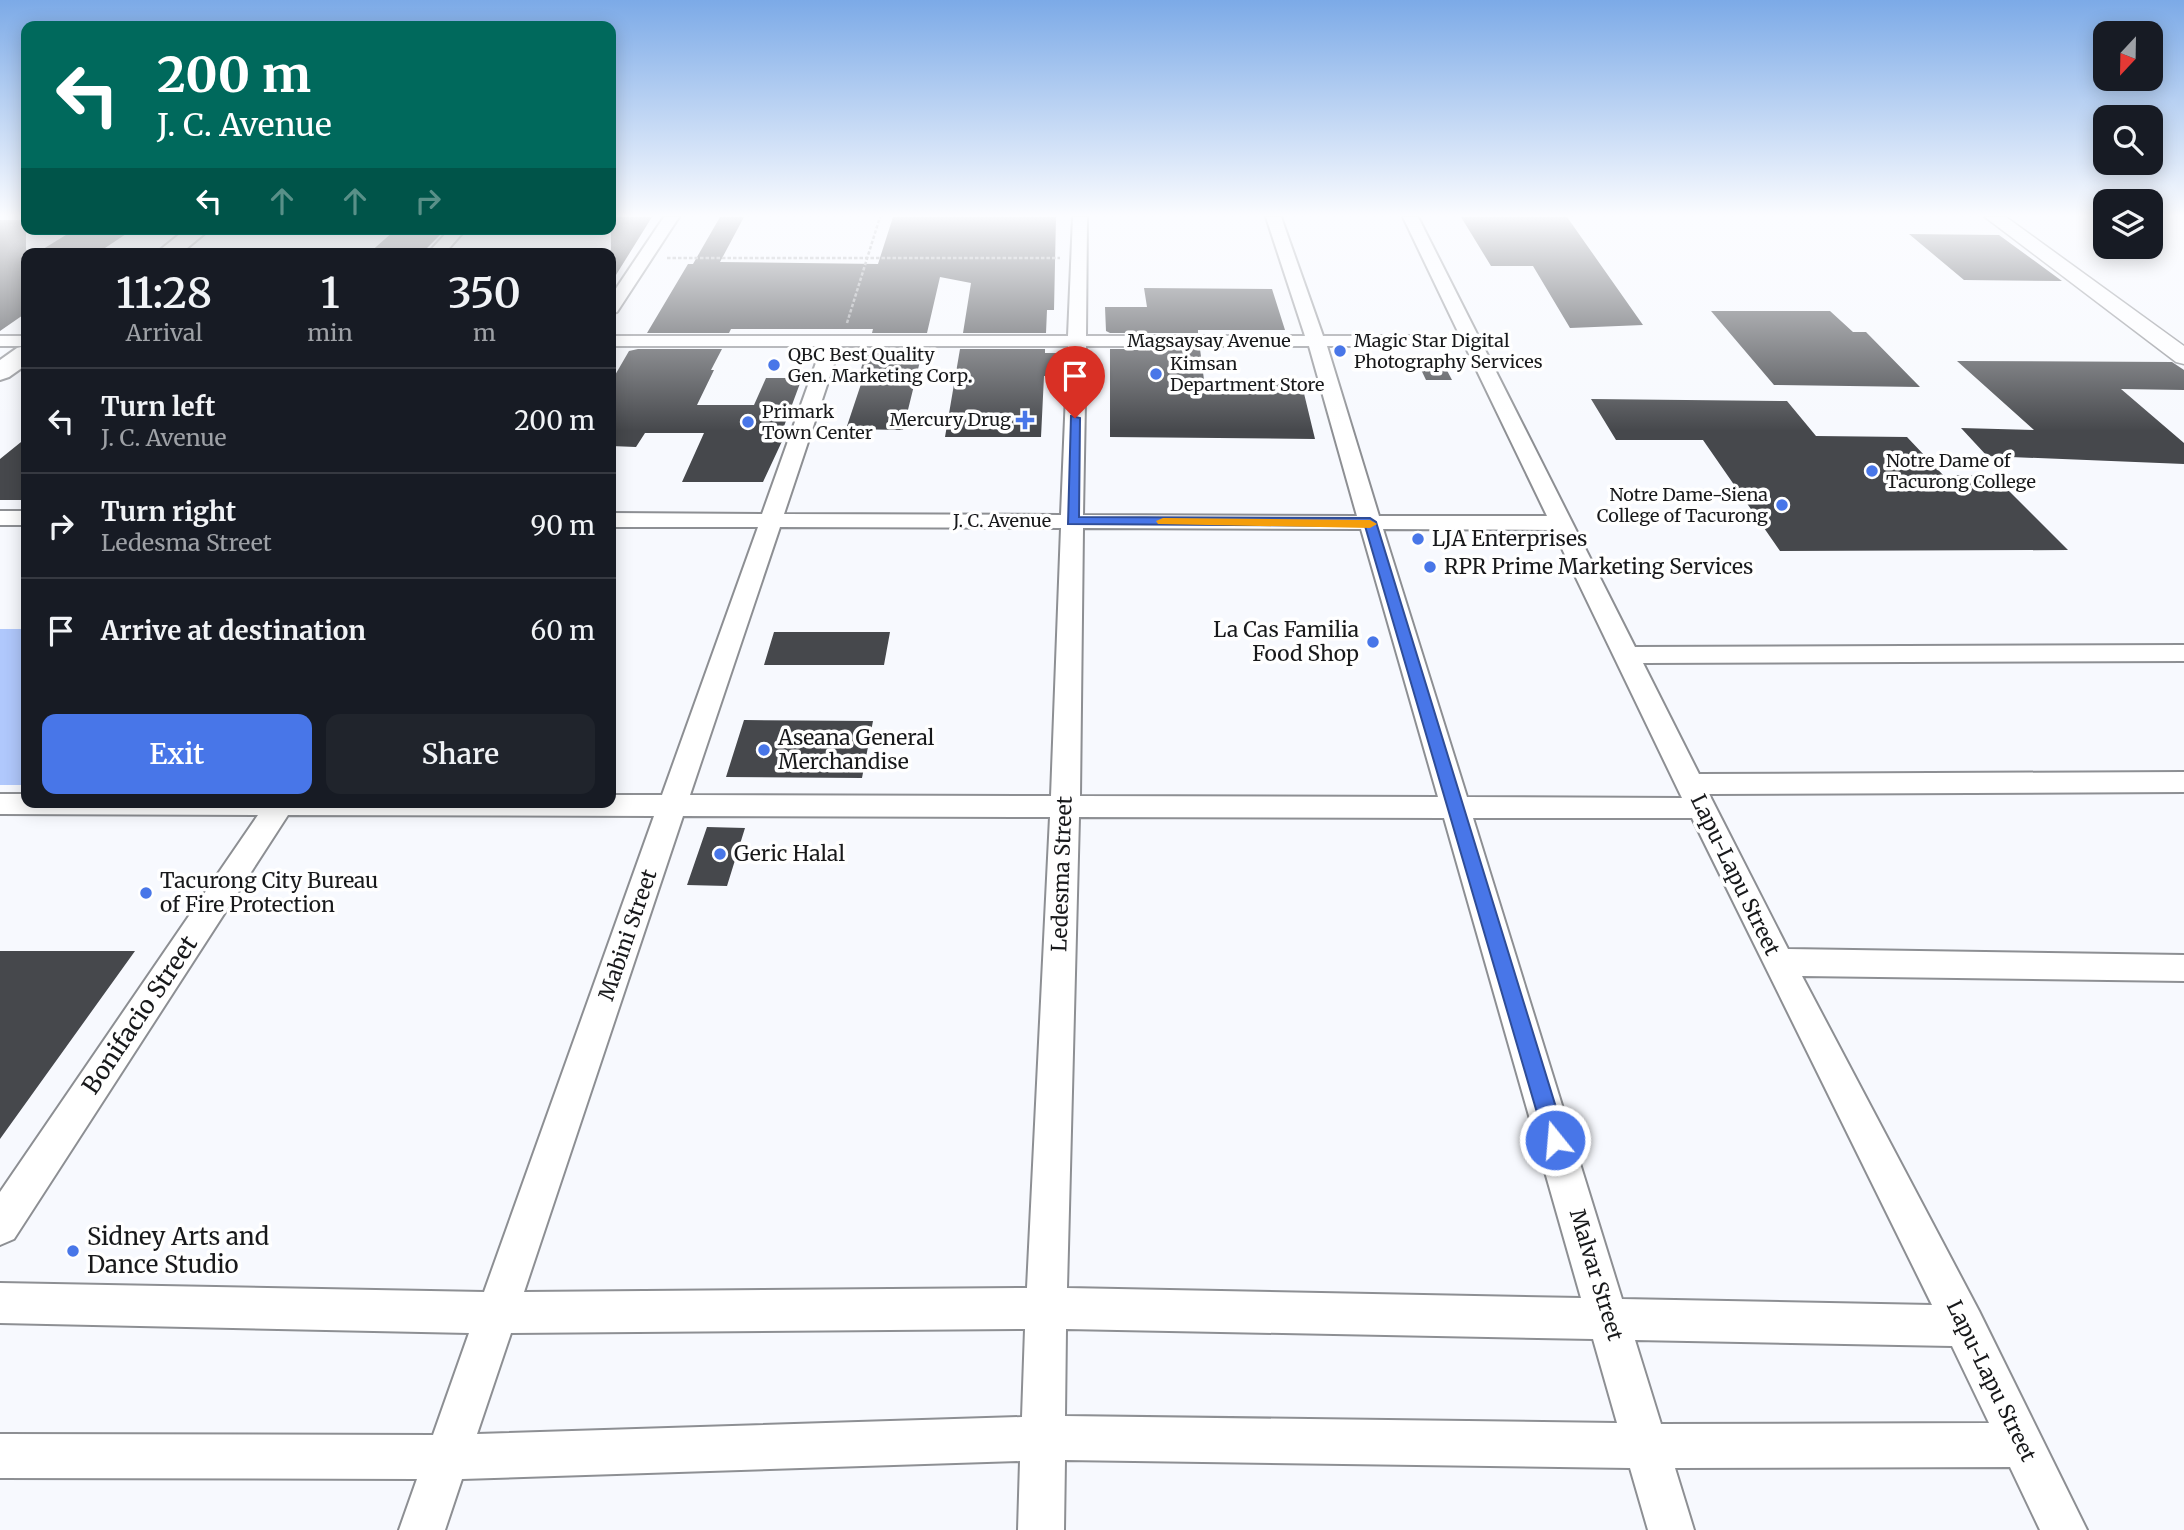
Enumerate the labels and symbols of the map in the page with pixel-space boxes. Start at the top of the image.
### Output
north arrow [2093,21,2163,91]
street label: Magsaysay Avenue [1127,329,1291,352]
place label: Magic Star Digital Photography Services [1354,329,1543,373]
place label: QBC Best Quality Gen. Marketing Corp. [788,343,972,387]
marker: Magic Star Digital Photography Services [1332,343,1348,359]
pin [1045,346,1105,418]
place label: Kimsan Department Store [1170,352,1324,396]
marker: QBC Best Quality Gen. Marketing Corp. [766,357,782,373]
marker: Kimsan Department Store [1148,366,1164,382]
place label: Primark Town Center [762,400,873,444]
place label: Mercury Drug [889,408,1011,431]
marker: Mercury Drug [1017,412,1033,428]
marker: Primark Town Center [740,414,756,430]
place label: Notre Dame of Tacurong College [1886,449,2036,493]
marker: Notre Dame of Tacurong College [1864,463,1880,479]
place label: Notre Dame-Siena College of Tacurong [1597,483,1768,527]
marker: Notre Dame-Siena College of Tacurong [1774,497,1790,513]
street label: J. C. Avenue [952,509,1051,532]
place label: LJA Enterprises [1432,525,1587,552]
marker: LJA Enterprises [1410,531,1426,547]
place label: RPR Prime Marketing Services [1444,553,1753,580]
marker: RPR Prime Marketing Services [1422,559,1438,575]
place label: La Cas Familia Food Shop [1213,616,1359,667]
marker: La Cas Familia Food Shop [1365,634,1381,650]
place label: Aseana General Merchandise [777,724,935,775]
marker: Aseana General Merchandise [756,742,772,758]
street label: Lapu-Lapu Street [1685,790,1786,960]
street label: Ledesma Street [1045,796,1078,952]
place label: Geric Halal [734,840,845,867]
marker: Geric Halal [712,846,728,862]
street label: Mabini Street [592,866,663,1004]
place label: Tacurong City Bureau of Fire Protection [160,867,378,918]
marker: Tacurong City Bureau of Fire Protection [138,885,154,901]
street label: Bonifacio Street [75,929,204,1100]
position arrow [1518,1103,1592,1177]
street label: Malvar Street [1564,1206,1629,1344]
place label: Sidney Arts and Dance Studio [87,1221,269,1280]
marker: Sidney Arts and Dance Studio [65,1243,81,1259]
street label: Lapu-Lapu Street [1941,1296,2042,1466]

